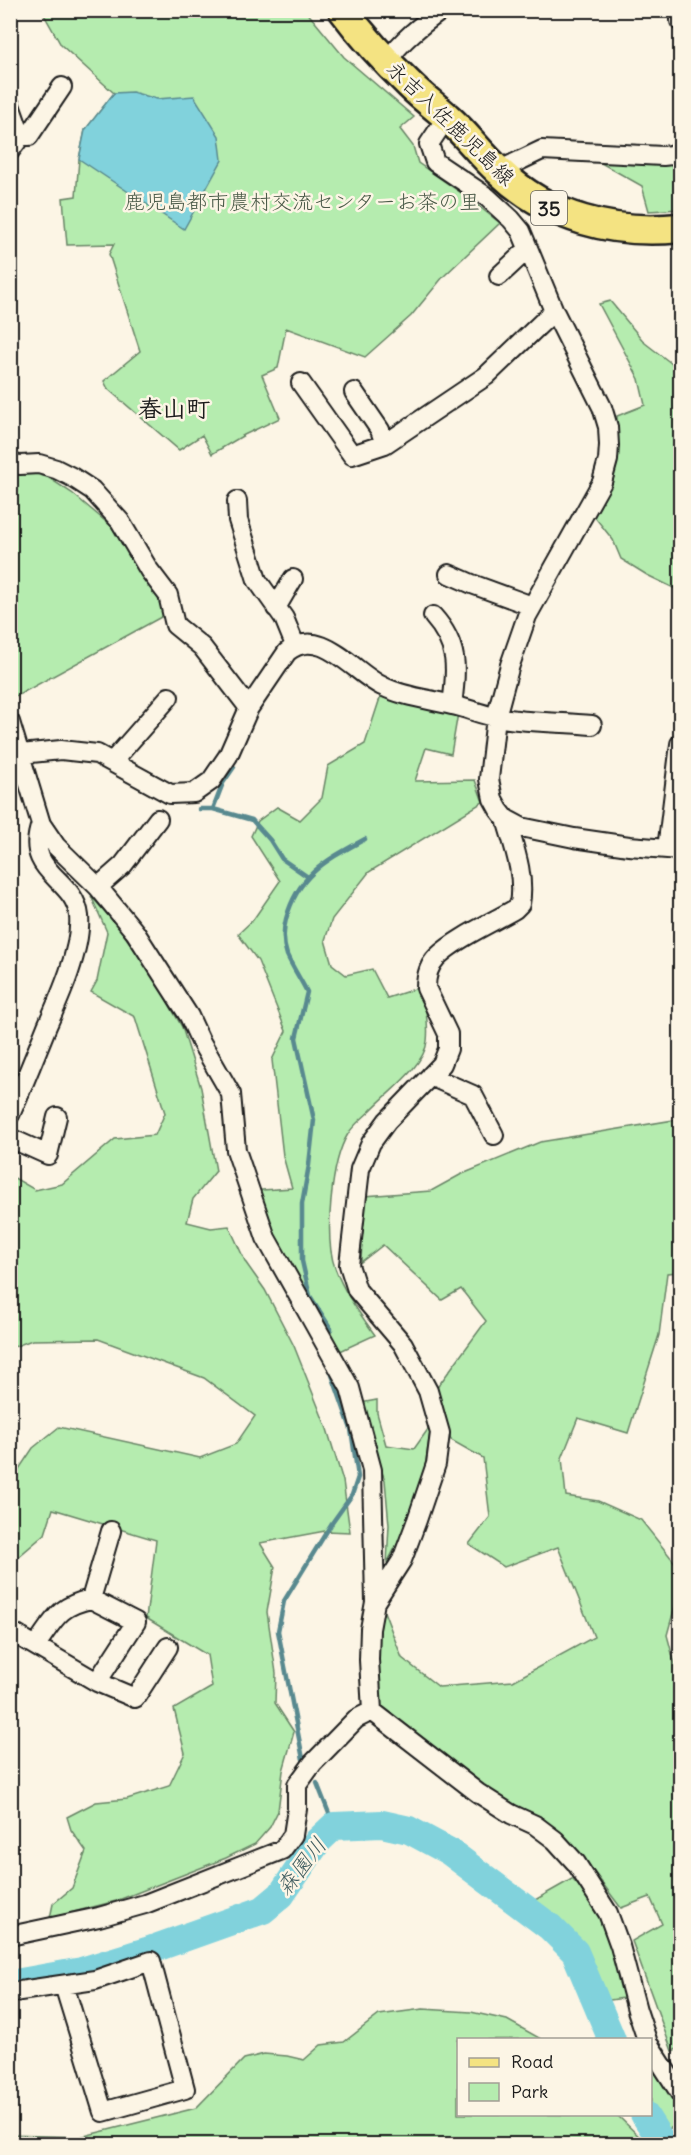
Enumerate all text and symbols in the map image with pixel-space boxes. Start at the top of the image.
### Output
street label: 永吉入佐鹿児島線 [381,55,521,191]
park label: 鹿児島都市農村交流センターお茶の里 [124,188,480,215]
road number: 35 [531,191,567,225]
district label: 春山町 [138,393,210,423]
water label: 森園川 [270,1831,332,1901]
legend [457,2038,652,2116]
text: Road [511,2050,554,2073]
text: Park [511,2080,548,2103]

